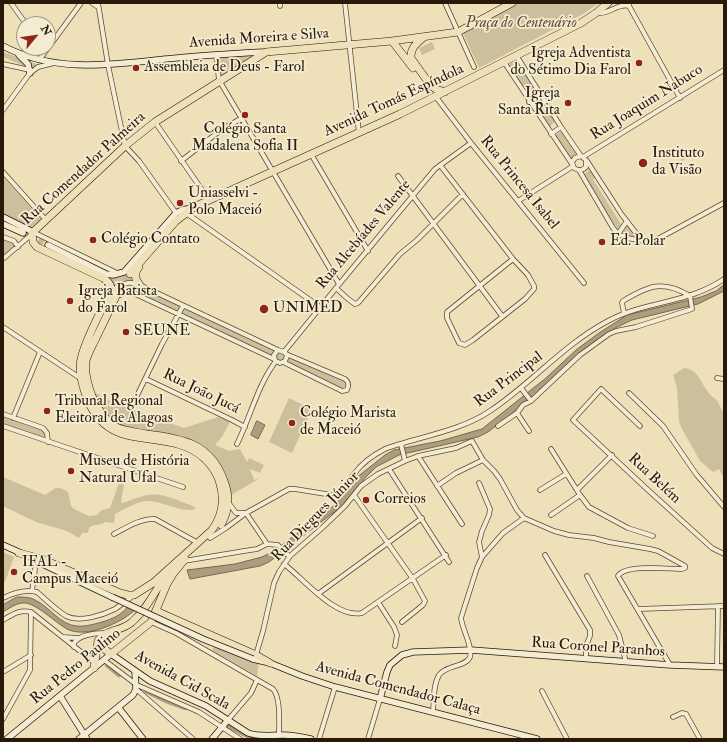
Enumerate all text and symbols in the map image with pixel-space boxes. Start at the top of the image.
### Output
park label: Praça do Centenário [465,15,577,33]
north arrow [16,16,56,56]
text: N [38,23,54,38]
street label: Avenida Moreira e Silva [188,25,330,53]
place label: Igreja Adventista do Sétimo Dia Farol [511,45,631,80]
marker: Igreja Adventista do Sétimo Dia Farol [634,58,644,68]
place label: Assembleia de Deus - Farol [144,59,305,77]
street label: Avenida Tomás Espíndola [321,61,467,141]
street label: Rua Joaquim Nabuco [588,61,706,145]
marker: Assembleia de Deus - Farol [131,63,141,73]
place label: Igreja Santa Rita [498,85,560,120]
marker: Igreja Santa Rita [563,98,573,108]
street label: Rua Comendador Palmeira [18,109,150,229]
marker: Colégio Santa Madalena Sofia II [240,110,250,120]
place label: Colégio Santa Madalena Sofia II [192,121,298,156]
street label: Rua Princesa Isabel [476,133,562,233]
place label: Instituto da Visão [652,145,704,180]
marker: Instituto da Visão [637,157,649,169]
street label: Rua Alcebíades Valente [313,177,415,293]
place label: Uniasselvi - Polo Maceió [188,185,262,220]
marker: Uniasselvi - Polo Maceió [175,198,185,208]
place label: Colégio Contato [101,231,200,249]
place label: Ed. Polar [610,233,665,251]
marker: Colégio Contato [88,235,98,245]
marker: Ed. Polar [597,237,607,247]
place label: Igreja Batista do Farol [78,283,157,318]
marker: Igreja Batista do Farol [65,296,75,306]
place label: UNIMED [273,300,343,318]
marker: UNIMED [258,303,270,315]
place label: SEUNE [134,323,190,341]
marker: SEUNE [121,327,131,337]
street label: Rua Principal [471,348,547,412]
street label: Rua João Jucá [160,366,242,418]
place label: Tribunal Regional Eleitoral de Alagoas [55,393,173,428]
place label: Colégio Marista de Maceió [300,405,396,440]
marker: Tribunal Regional Eleitoral de Alagoas [42,406,52,416]
marker: Colégio Marista de Maceió [287,418,297,428]
street label: Rua Belém [624,450,684,508]
place label: Museu de História Natural Ufal [79,453,189,488]
marker: Museu de História Natural Ufal [66,466,76,476]
street label: Rua Diegues Júnior [269,468,363,566]
place label: Correios [374,491,426,509]
marker: Correios [361,495,371,505]
place label: IFAL - Campus Maceió [22,554,118,589]
marker: IFAL - Campus Maceió [9,567,19,577]
street label: Rua Pedro Paulino [27,625,125,709]
street label: Rua Coronel Paranhos [531,634,665,662]
street label: Avenida Cid Scala [131,647,233,715]
street label: Avenida Comendador Calaça [314,658,482,720]

